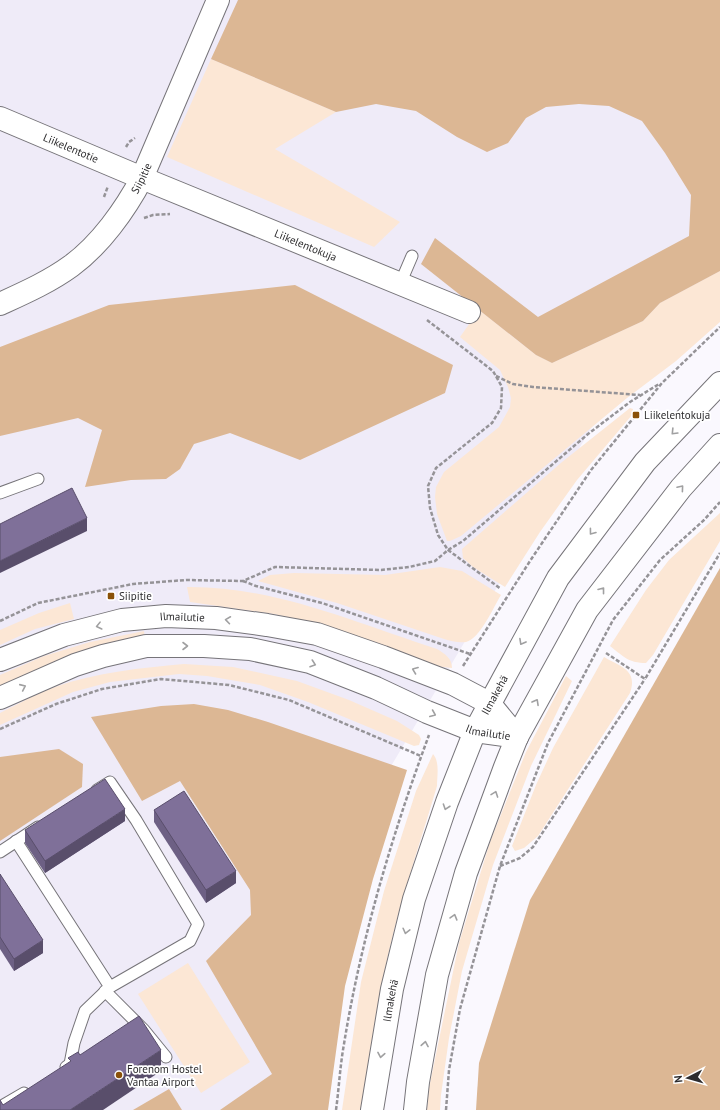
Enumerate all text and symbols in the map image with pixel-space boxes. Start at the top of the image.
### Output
street label: Liikelentotie [41,130,101,166]
street label: Siipitie [128,160,155,196]
street label: Liikelentokuja [272,226,339,264]
place label: Liikelentokuja [644,408,710,422]
marker: Liikelentokuja [631,410,641,420]
one-way arrow [671,427,679,435]
one-way arrow [677,485,684,492]
one-way arrow [589,528,596,535]
one-way arrow [597,588,604,595]
place label: Siipitie [119,589,152,603]
marker: Siipitie [106,591,116,601]
street label: Ilmailutie [159,609,205,625]
one-way arrow [225,615,231,624]
one-way arrow [96,621,103,630]
one-way arrow [520,638,527,645]
one-way arrow [182,642,188,650]
one-way arrow [310,659,317,667]
one-way arrow [412,666,419,674]
street label: Ilmakehä [478,673,511,717]
one-way arrow [20,684,27,692]
one-way arrow [532,699,539,706]
one-way arrow [429,710,436,718]
street label: Ilmailutie [464,721,512,743]
one-way arrow [490,790,499,797]
one-way arrow [442,803,450,810]
one-way arrow [449,914,458,921]
one-way arrow [403,927,411,934]
street label: Ilmakehä [380,978,401,1023]
one-way arrow [420,1040,429,1047]
one-way arrow [377,1052,386,1058]
north arrow [668,1058,708,1098]
place label: Forenom Hostel Vantaa Airport [126,1062,203,1089]
marker: Forenom Hostel Vantaa Airport [114,1070,124,1080]
text: N [671,1075,685,1083]

